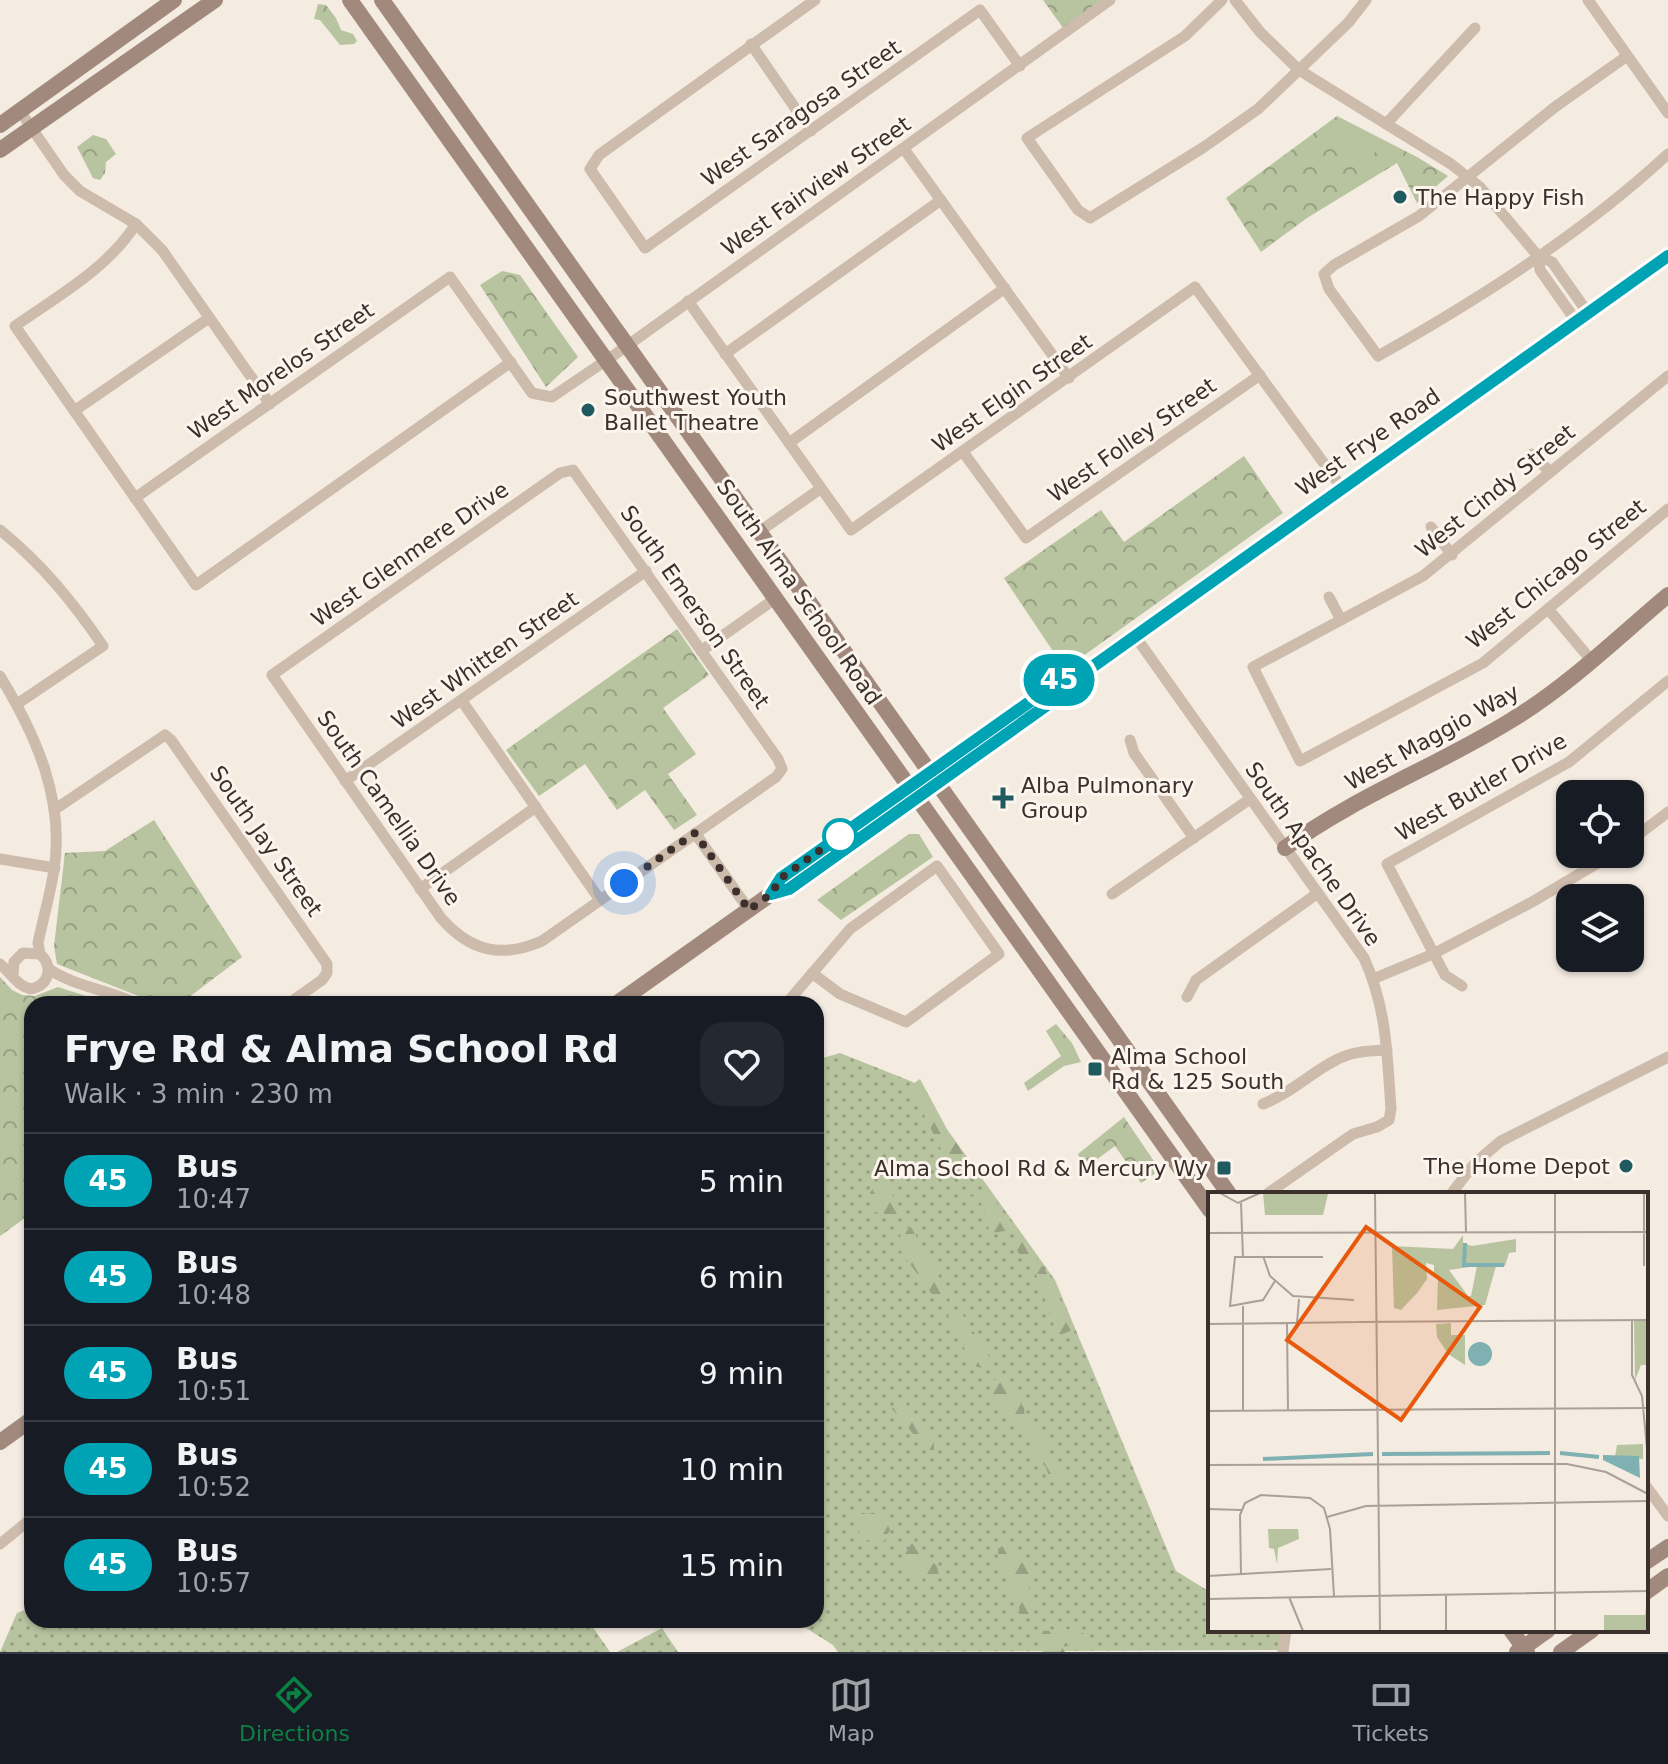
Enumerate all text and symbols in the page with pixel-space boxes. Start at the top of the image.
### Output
street label: West Saragosa Street [697,35,906,191]
street label: West Fairview Street [717,111,916,261]
place label: The Happy Fish [1415,185,1584,210]
marker: The Happy Fish [1391,188,1409,206]
street label: West Morelos Street [184,297,379,444]
street label: West Elgin Street [927,328,1097,457]
street label: West Folley Street [1043,372,1221,507]
street label: West Frye Road [1291,383,1445,501]
place label: Southwest Youth Ballet Theatre [604,385,787,435]
marker: Southwest Youth Ballet Theatre [579,401,597,419]
street label: West Cindy Street [1410,419,1580,563]
street label: South Alma School Road [712,475,886,709]
street label: West Glenmere Drive [307,477,513,631]
street label: West Chicago Street [1461,494,1651,654]
street label: South Emerson Street [615,501,775,713]
street label: West Whitten Street [387,586,583,734]
line badge: 45 [1023,654,1095,706]
text: 45 [1040,663,1078,696]
street label: West Maggio Way [1341,679,1523,795]
street label: South Camellia Drive [312,706,466,910]
street label: West Butler Drive [1391,728,1571,846]
street label: South Apache Drive [1240,757,1386,951]
street label: South Jay Street [205,761,327,921]
place label: Alba Pulmonary Group [1021,773,1194,823]
map controls [1556,780,1644,972]
button: locate [1556,780,1644,868]
marker: Alba Pulmonary Group [992,787,1014,809]
unlabelled marker [823,819,857,853]
your location [604,863,644,903]
button: layers [1556,884,1644,972]
button: heart [700,1022,784,1106]
text: Frye Rd & Alma School Rd [64,1027,619,1071]
place label: Alma School Rd & 125 South [1111,1044,1284,1094]
marker: Alma School Rd & 125 South [1086,1060,1104,1078]
text: Walk · 3 min · 230 m [64,1079,333,1109]
text: Bus [176,1149,238,1184]
place label: The Home Depot [1423,1154,1610,1179]
place label: Alma School Rd & Mercury Wy [874,1156,1208,1181]
marker: The Home Depot [1617,1157,1635,1175]
marker: Alma School Rd & Mercury Wy [1215,1159,1233,1177]
text: 45 [89,1164,127,1197]
text: 5 min [699,1164,784,1199]
text: 10:47 [176,1184,251,1214]
inset map [1208,1192,1648,1632]
text: Bus [176,1245,238,1280]
text: 45 [89,1260,127,1293]
text: 6 min [699,1260,784,1295]
text: 10:48 [176,1280,251,1310]
text: Bus [176,1341,238,1376]
text: 45 [89,1356,127,1389]
text: 9 min [699,1356,784,1391]
text: 10:51 [176,1376,251,1406]
text: Bus [176,1437,238,1472]
text: 45 [89,1452,127,1485]
text: 10 min [680,1452,784,1487]
text: 10:52 [176,1472,251,1502]
text: Bus [176,1533,238,1568]
text: 45 [89,1548,127,1581]
text: 15 min [680,1548,784,1583]
text: 10:57 [176,1568,251,1598]
tab: Directions [239,1673,350,1746]
tab: Map [828,1673,874,1746]
tab: Tickets [1352,1673,1429,1746]

